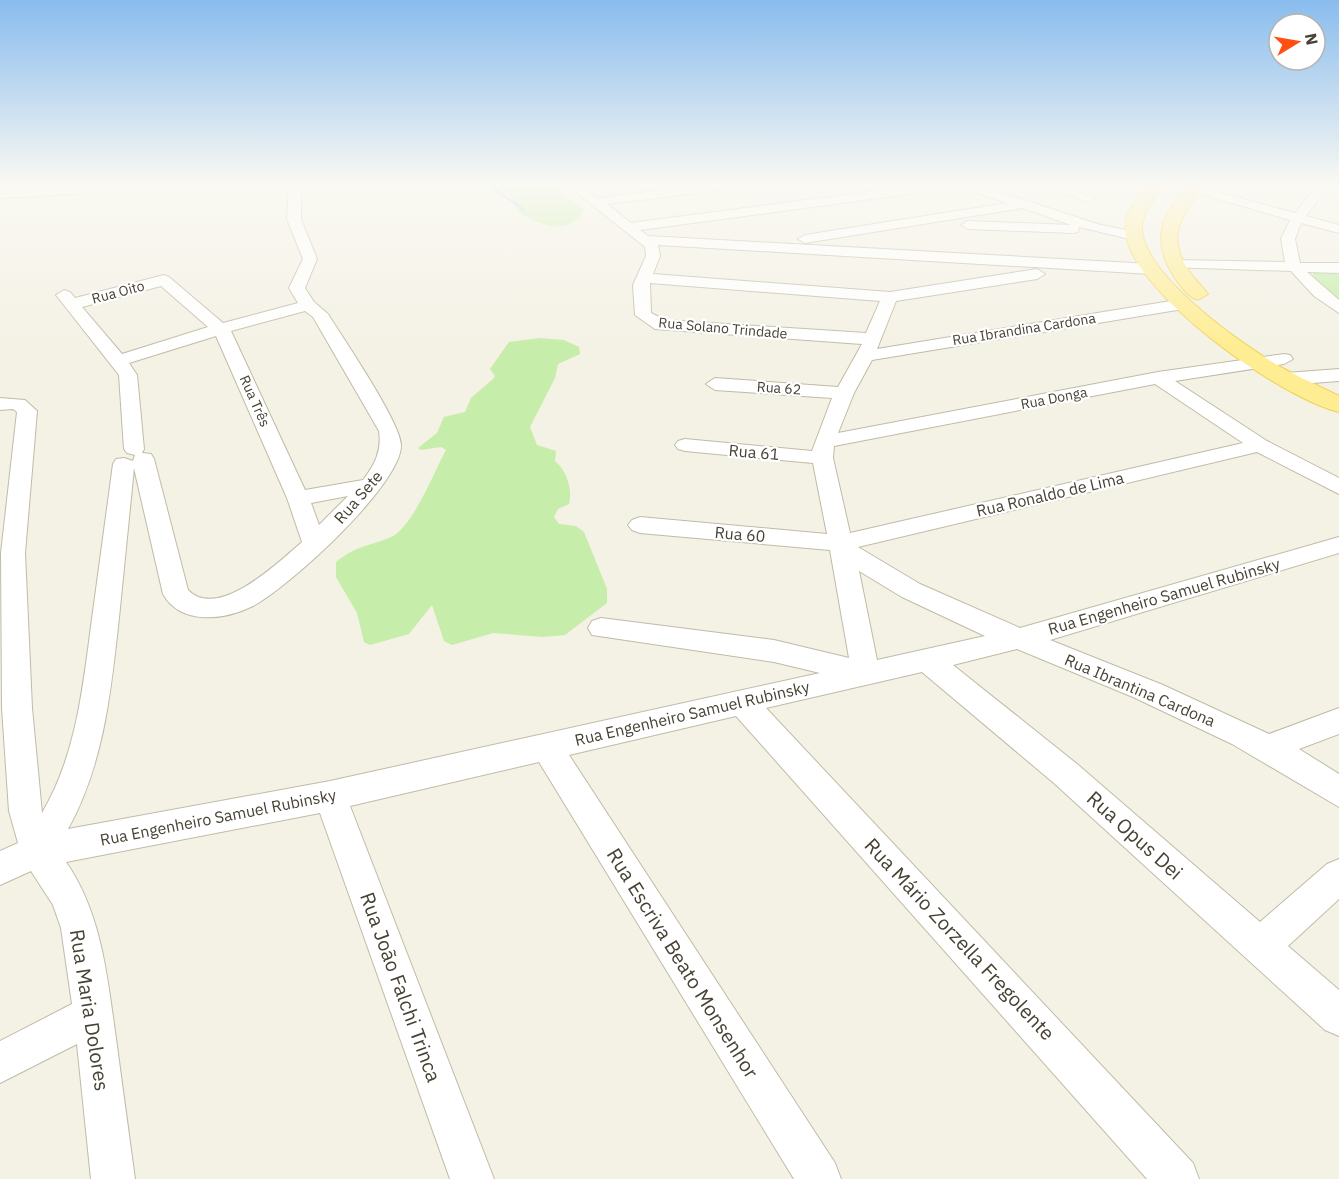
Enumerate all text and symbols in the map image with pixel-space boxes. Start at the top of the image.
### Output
north arrow [1267,12,1327,72]
text: N [1301,32,1323,47]
street label: Rua Oito [90,276,146,308]
street label: Rua Ibrandina Cardona [951,309,1097,349]
street label: Rua Solano Trindade [658,313,789,343]
street label: Rua Três [236,372,274,430]
street label: Rua 62 [756,377,802,399]
street label: Rua Donga [1019,383,1089,413]
street label: Rua 61 [728,440,780,464]
street label: Rua Sete [329,466,387,528]
street label: Rua Ronaldo de Lima [974,467,1126,521]
street label: Rua 60 [714,522,766,546]
street label: Rua Engenheiro Samuel Rubinsky [1046,553,1282,639]
street label: Rua Ibrantina Cardona [1062,649,1219,731]
street label: Rua Engenheiro Samuel Rubinsky [573,676,811,750]
street label: Rua Engenheiro Samuel Rubinsky [98,784,338,850]
street label: Rua Opus Dei [1081,785,1189,885]
street label: Rua Mário Zorzella Fregolente [859,832,1061,1046]
street label: Rua Escriva Beato Monsenhor [601,843,765,1083]
street label: Rua João Falchi Trinca [354,888,448,1086]
street label: Rua Maria Dolores [64,927,116,1093]

